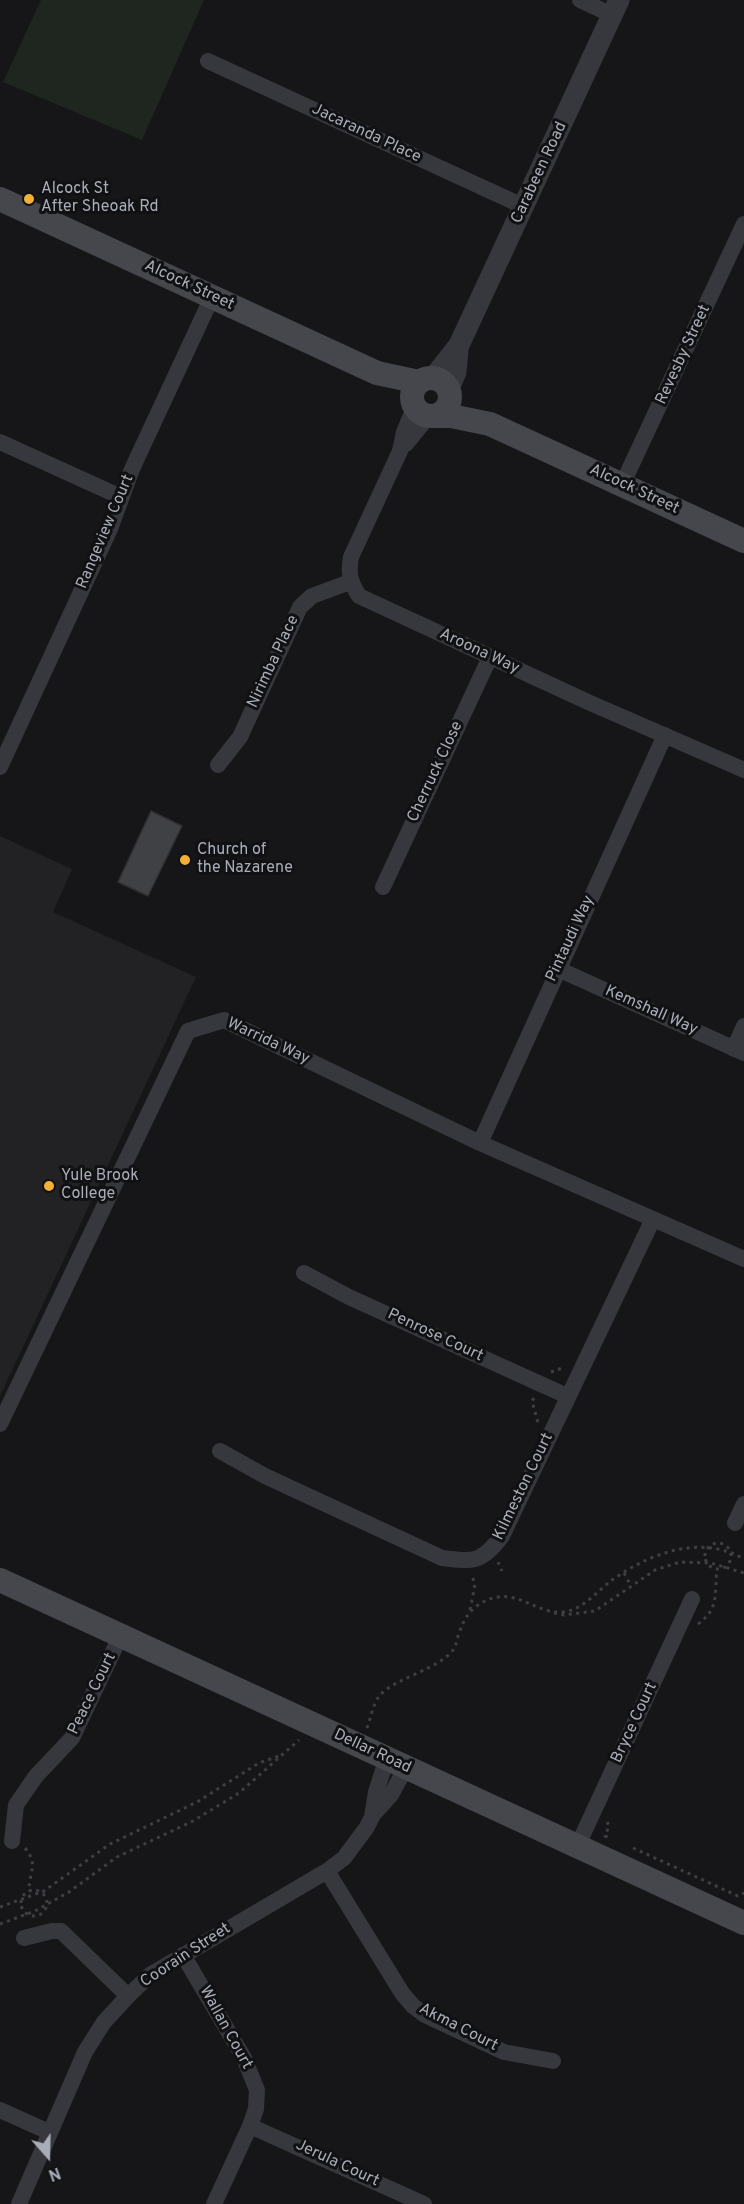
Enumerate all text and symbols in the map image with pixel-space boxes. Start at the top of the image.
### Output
street label: Jacaranda Place [308,100,424,168]
street label: Carabeen Road [508,119,572,227]
place label: Alcock St After Sheoak Rd [41,180,159,218]
marker: Alcock St After Sheoak Rd [22,192,36,206]
street label: Alcock Street [141,257,237,315]
street label: Revesby Street [653,302,715,408]
street label: Alcock Street [586,461,682,519]
street label: Rangeview Court [73,472,139,592]
street label: Nirimba Place [244,613,304,711]
street label: Aroona Way [436,625,522,679]
street label: Cherruck Close [404,719,468,825]
place label: Church of the Nazarene [197,841,293,879]
marker: Church of the Nazarene [178,853,192,867]
street label: Pintaudi Way [543,893,599,985]
street label: Kemshall Way [602,982,700,1040]
street label: Warrida Way [224,1014,312,1070]
place label: Yule Brook College [61,1167,139,1205]
marker: Yule Brook College [42,1179,56,1193]
street label: Penrose Court [384,1305,486,1367]
street label: Kilmeston Court [490,1430,558,1544]
street label: Peace Court [65,1650,121,1738]
street label: Bryce Court [608,1680,662,1766]
street label: Dellar Road [330,1726,414,1778]
street label: Coorain Street [137,1920,235,1992]
street label: Wallan Court [194,1983,256,2073]
street label: Akma Court [415,2000,501,2056]
north arrow [18,2126,78,2186]
street label: Jerula Court [292,2136,382,2192]
text: N [45,2162,63,2184]

